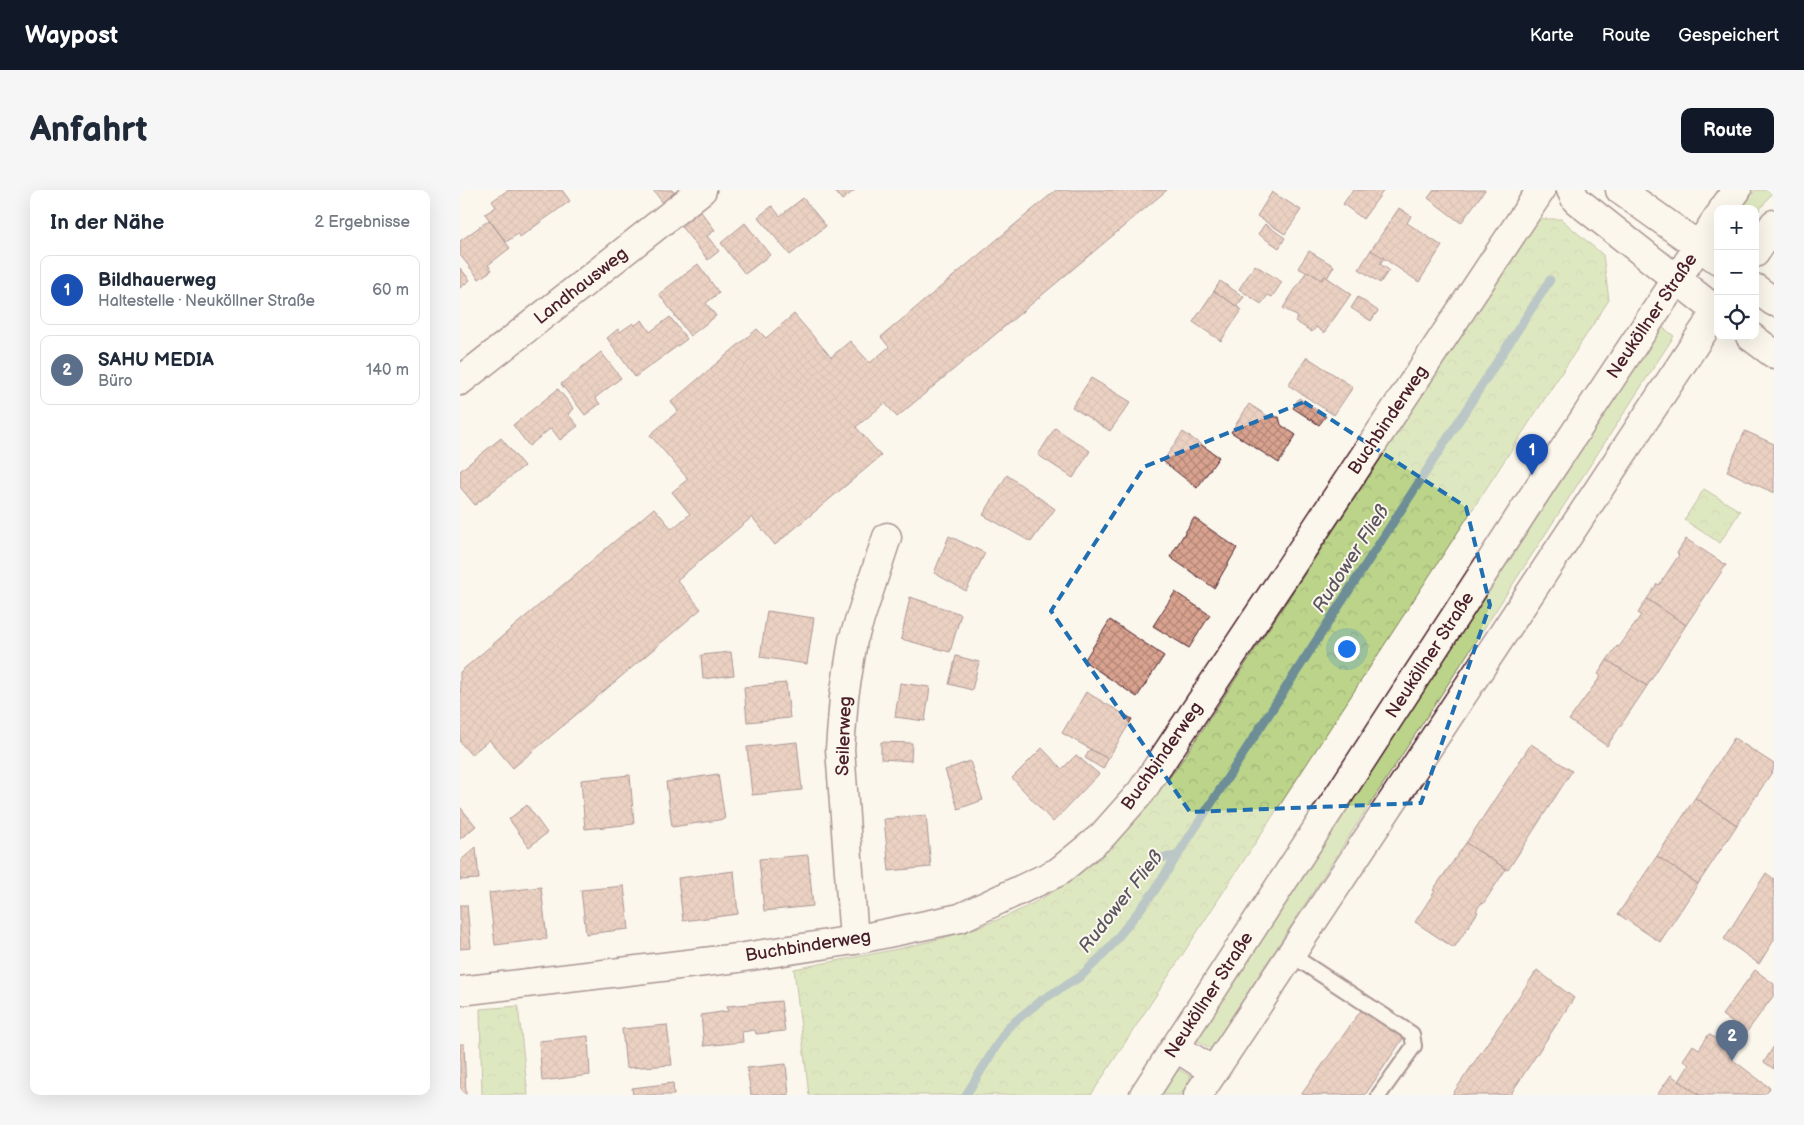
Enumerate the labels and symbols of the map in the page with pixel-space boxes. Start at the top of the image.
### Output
street label: Landhausweg [530,243,632,329]
street label: Neuköllner Straße [1602,249,1702,382]
street label: Buchbinderweg [1344,361,1432,479]
pin: 1 [1516,434,1548,475]
water label: Rudower Fließ [1308,501,1394,617]
street label: Neuköllner Straße [1381,588,1479,722]
your location [1334,636,1360,662]
street label: Seilerweg [832,696,856,776]
street label: Buchbinderweg [1117,698,1207,814]
water label: Rudower Fließ [1074,846,1168,958]
street label: Buchbinderweg [744,926,872,966]
street label: Neuköllner Straße [1160,928,1258,1062]
pin: 2 [1716,1020,1748,1061]

